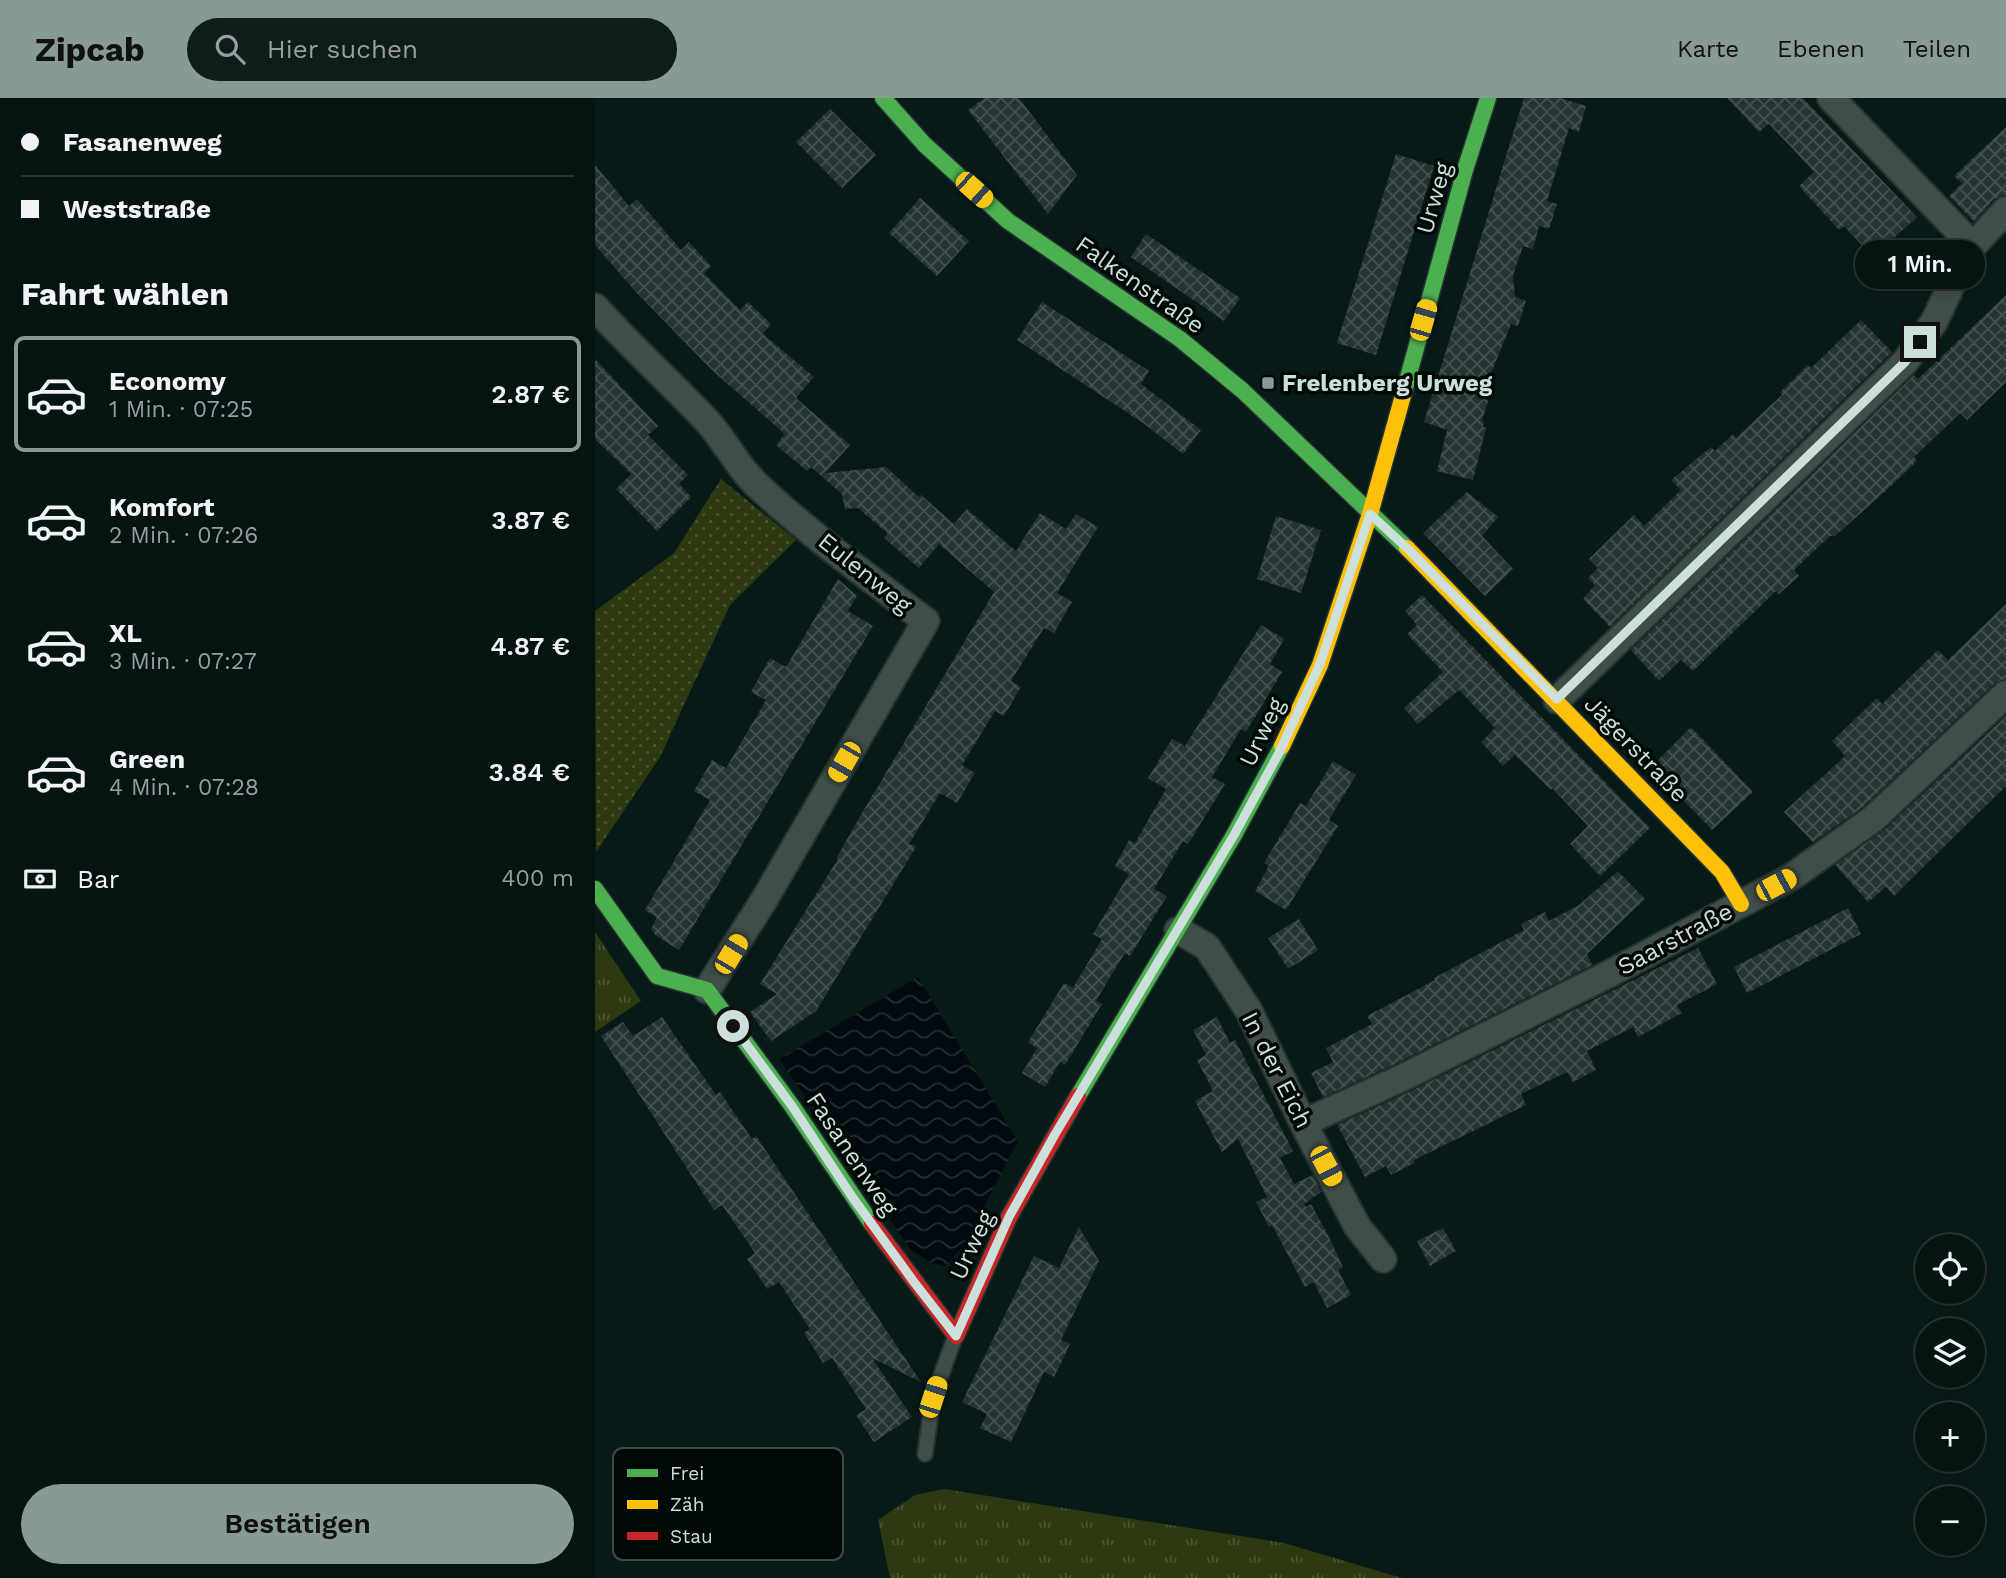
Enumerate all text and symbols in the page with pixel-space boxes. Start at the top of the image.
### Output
search box [187,18,677,81]
text: Zipcab [35,30,145,69]
icon: search [211,30,249,68]
text: Hier suchen [267,34,418,64]
text: Karte [1677,35,1739,63]
text: Ebenen [1777,35,1865,63]
text: Teilen [1903,35,1971,63]
text: Fasanenweg [63,127,222,157]
street label: Urweg [1410,159,1458,237]
car [952,168,997,212]
text: Weststraße [63,194,211,224]
street label: Falkenstraße [1070,230,1210,340]
callout: 1 Min. [1855,240,1985,289]
text: 1 Min. [1888,251,1952,278]
text: Fahrt wählen [21,275,229,313]
car [1408,297,1439,343]
route end [1904,326,1936,358]
icon: car [25,363,88,426]
text: Economy [109,366,226,396]
place label: Frelenberg Urweg [1282,369,1493,397]
marker: Frelenberg Urweg [1260,375,1276,391]
text: 2.87 € [491,379,570,409]
text: 1 Min. · 07:25 [109,396,253,423]
icon: car [25,489,88,552]
text: Komfort [109,492,214,522]
text: 3.87 € [491,505,570,535]
text: 2 Min. · 07:26 [109,522,258,549]
street label: Eulenweg [813,527,917,619]
icon: car [25,615,88,678]
text: XL [109,618,142,648]
text: 4.87 € [490,631,570,661]
text: 3 Min. · 07:27 [109,648,257,675]
street label: Jägerstraße [1578,690,1694,808]
street label: Urweg [1233,693,1291,771]
car [825,739,864,785]
icon: car [25,741,88,804]
text: Green [109,744,185,774]
text: 3.84 € [489,757,570,787]
text: 4 Min. · 07:28 [109,774,259,801]
icon: cash [21,860,59,898]
text: Bar [77,864,119,894]
text: 400 m [502,865,574,892]
car [1753,866,1800,904]
street label: Saarstraße [1613,897,1737,981]
car [712,931,751,977]
street label: In der Eich [1236,1007,1318,1133]
route start [717,1010,749,1042]
street label: Fasanenweg [800,1087,904,1221]
car [1307,1143,1346,1189]
street label: Urweg [944,1206,1000,1284]
map controls [1915,1234,1985,1556]
button: locate [1915,1234,1985,1304]
button: layers [1915,1318,1985,1388]
car [917,1374,950,1420]
button: + [1915,1402,1985,1472]
legend [613,1448,843,1560]
text: Frei [670,1462,704,1485]
button: Bestätigen [21,1484,574,1564]
button: − [1915,1486,1985,1556]
text: Zäh [670,1493,705,1516]
text: Stau [670,1525,713,1548]

